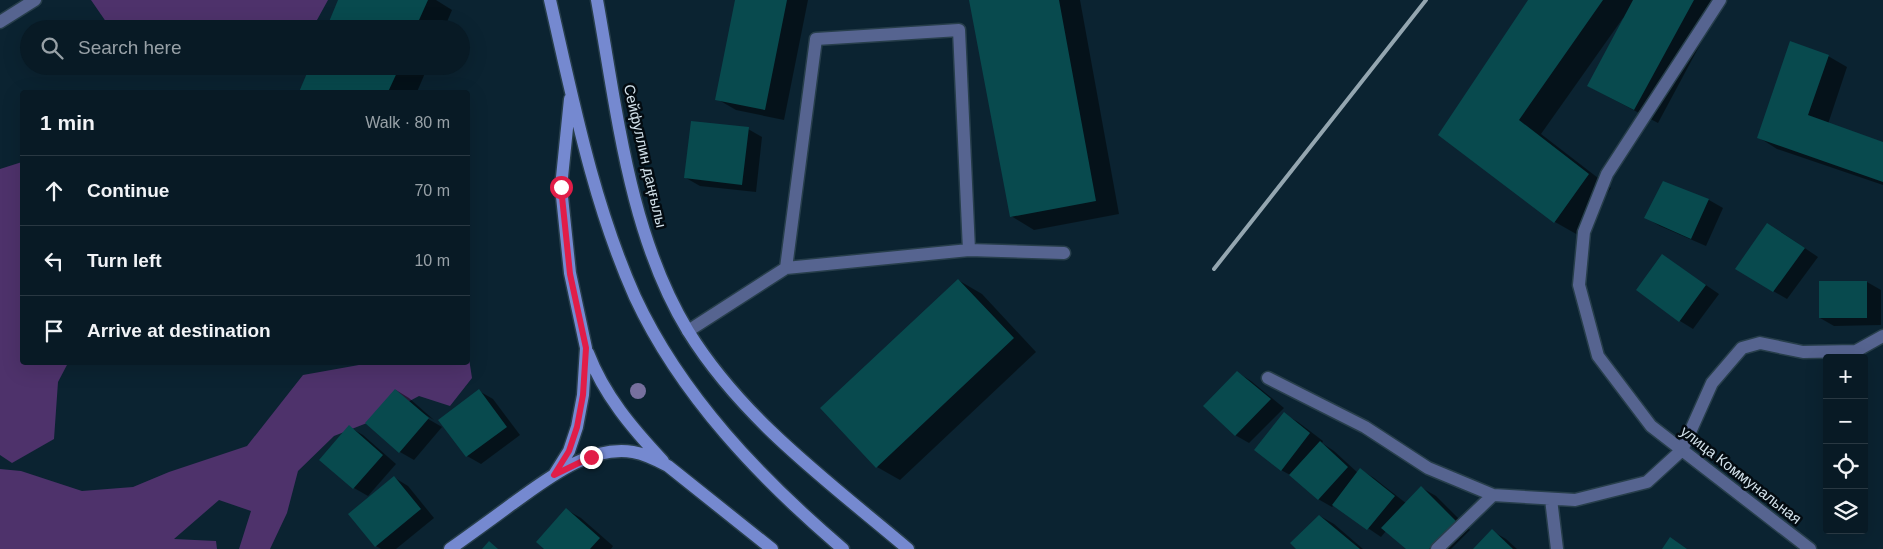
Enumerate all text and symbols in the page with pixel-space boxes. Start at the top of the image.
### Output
search box [20,20,470,75]
icon: search [38,34,66,62]
text: Search here [78,37,182,58]
street label: Сейфуллин даңғылы [621,83,670,229]
text: 1 min [40,111,95,134]
text: Walk · 80 m [365,114,450,131]
route start [550,176,573,199]
icon: ahead [40,177,68,205]
text: Continue [87,180,169,201]
text: 70 m [414,182,450,199]
icon: left [40,247,68,275]
text: Turn left [87,250,162,271]
text: 10 m [414,252,450,269]
icon: arrive [40,317,68,345]
text: Arrive at destination [87,320,271,341]
map controls [1823,354,1868,534]
button: + [1823,354,1868,399]
button: − [1823,399,1868,444]
street label: улица Коммунальная [1677,422,1805,527]
button: locate [1823,444,1868,489]
route end [580,446,603,469]
button: layers [1823,489,1868,534]

